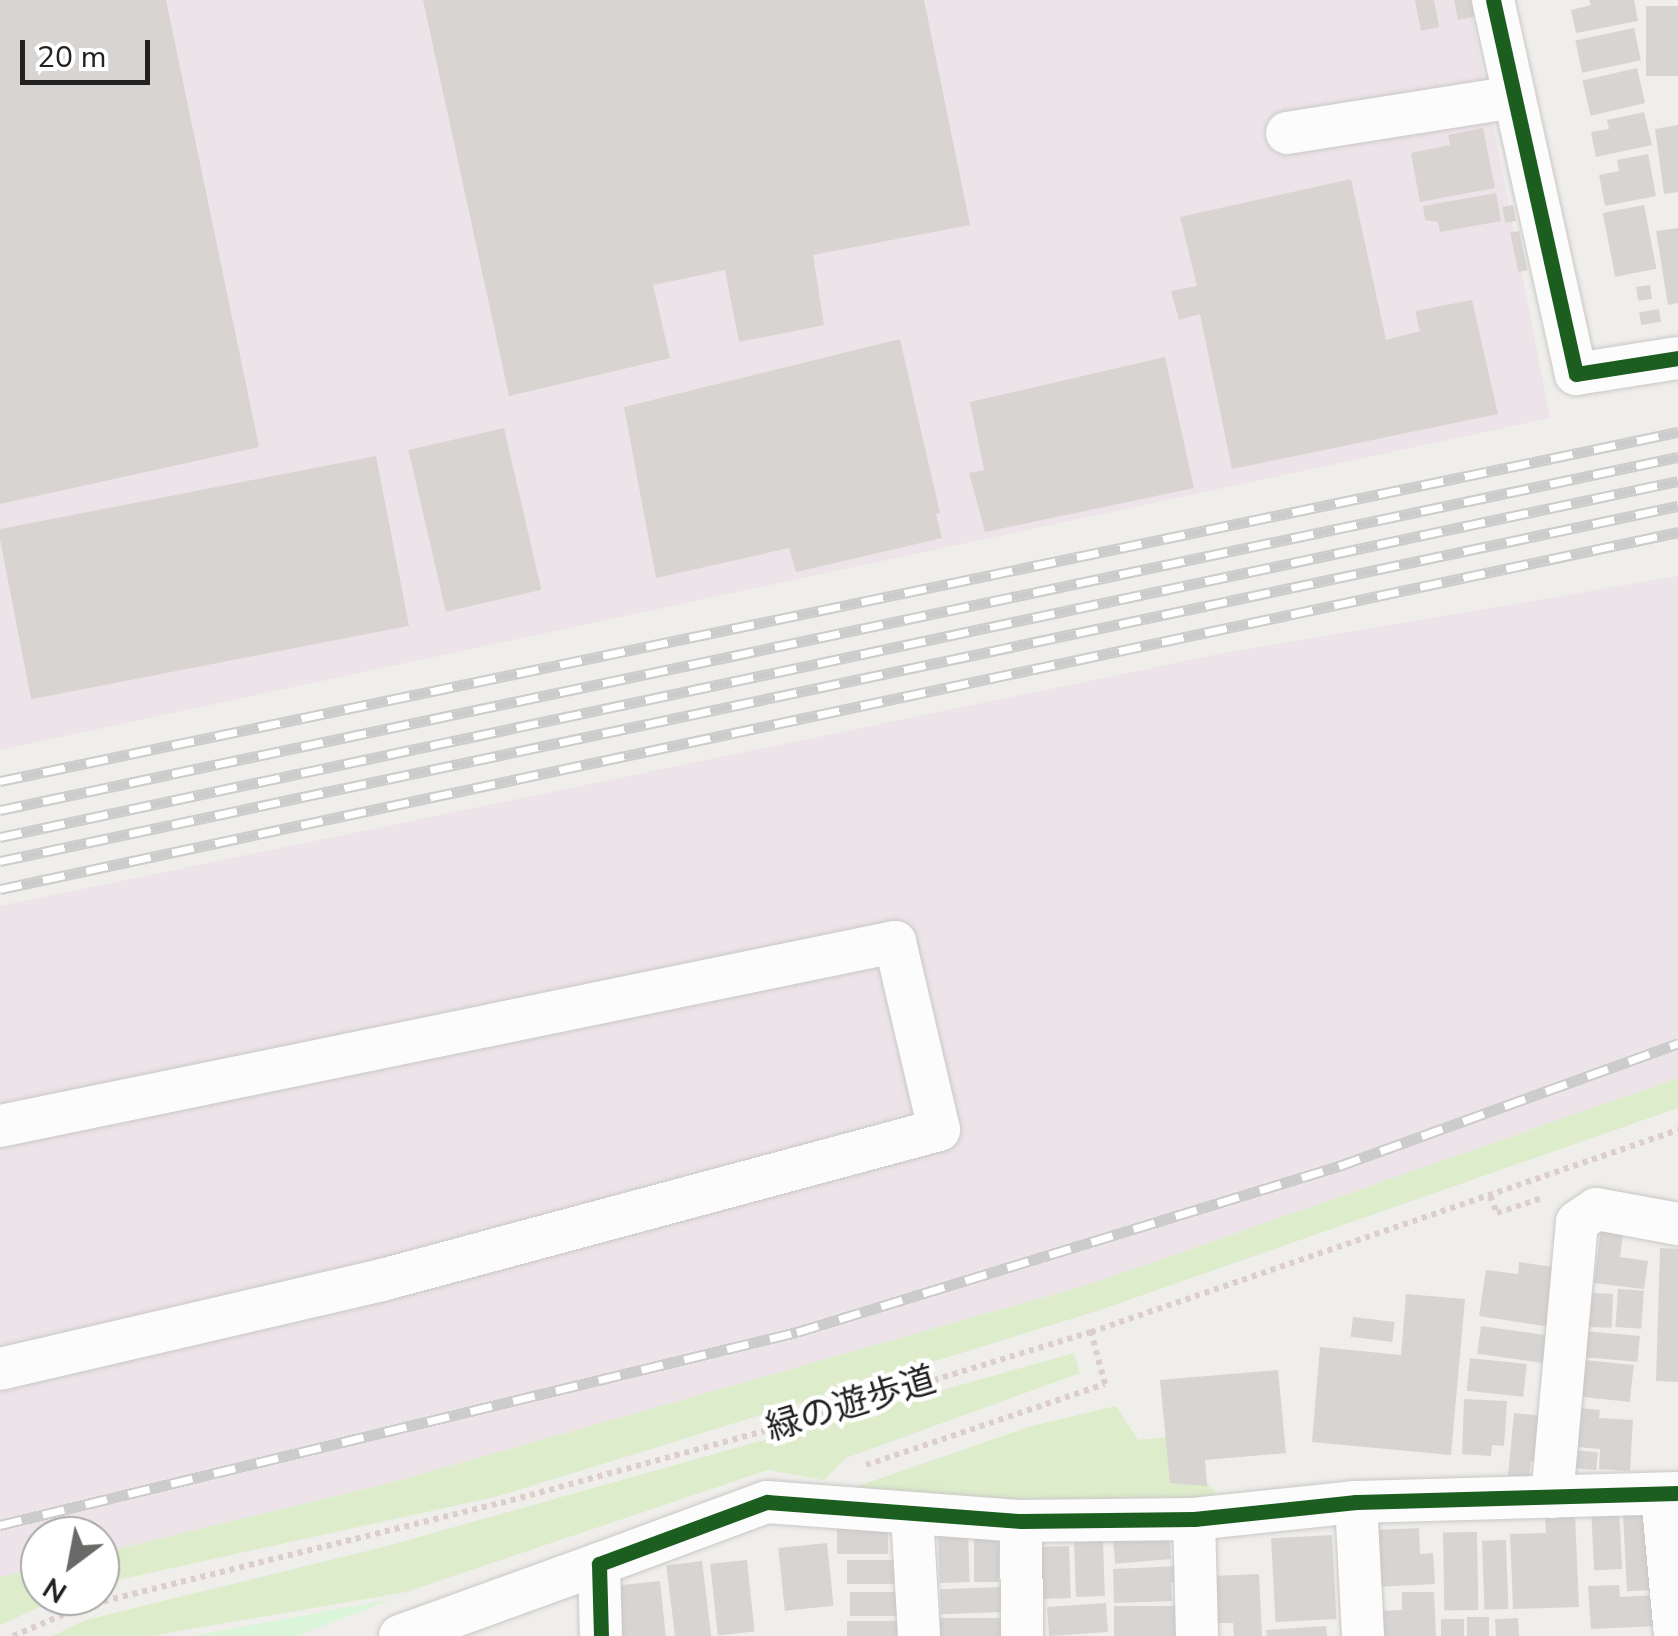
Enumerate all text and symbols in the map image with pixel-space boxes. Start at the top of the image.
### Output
scale bar [25,20,155,82]
text: 20 m [37,37,106,78]
street label: 緑の遊歩道 [761,1358,941,1450]
north arrow [20,1516,120,1616]
text: N [36,1568,74,1611]

